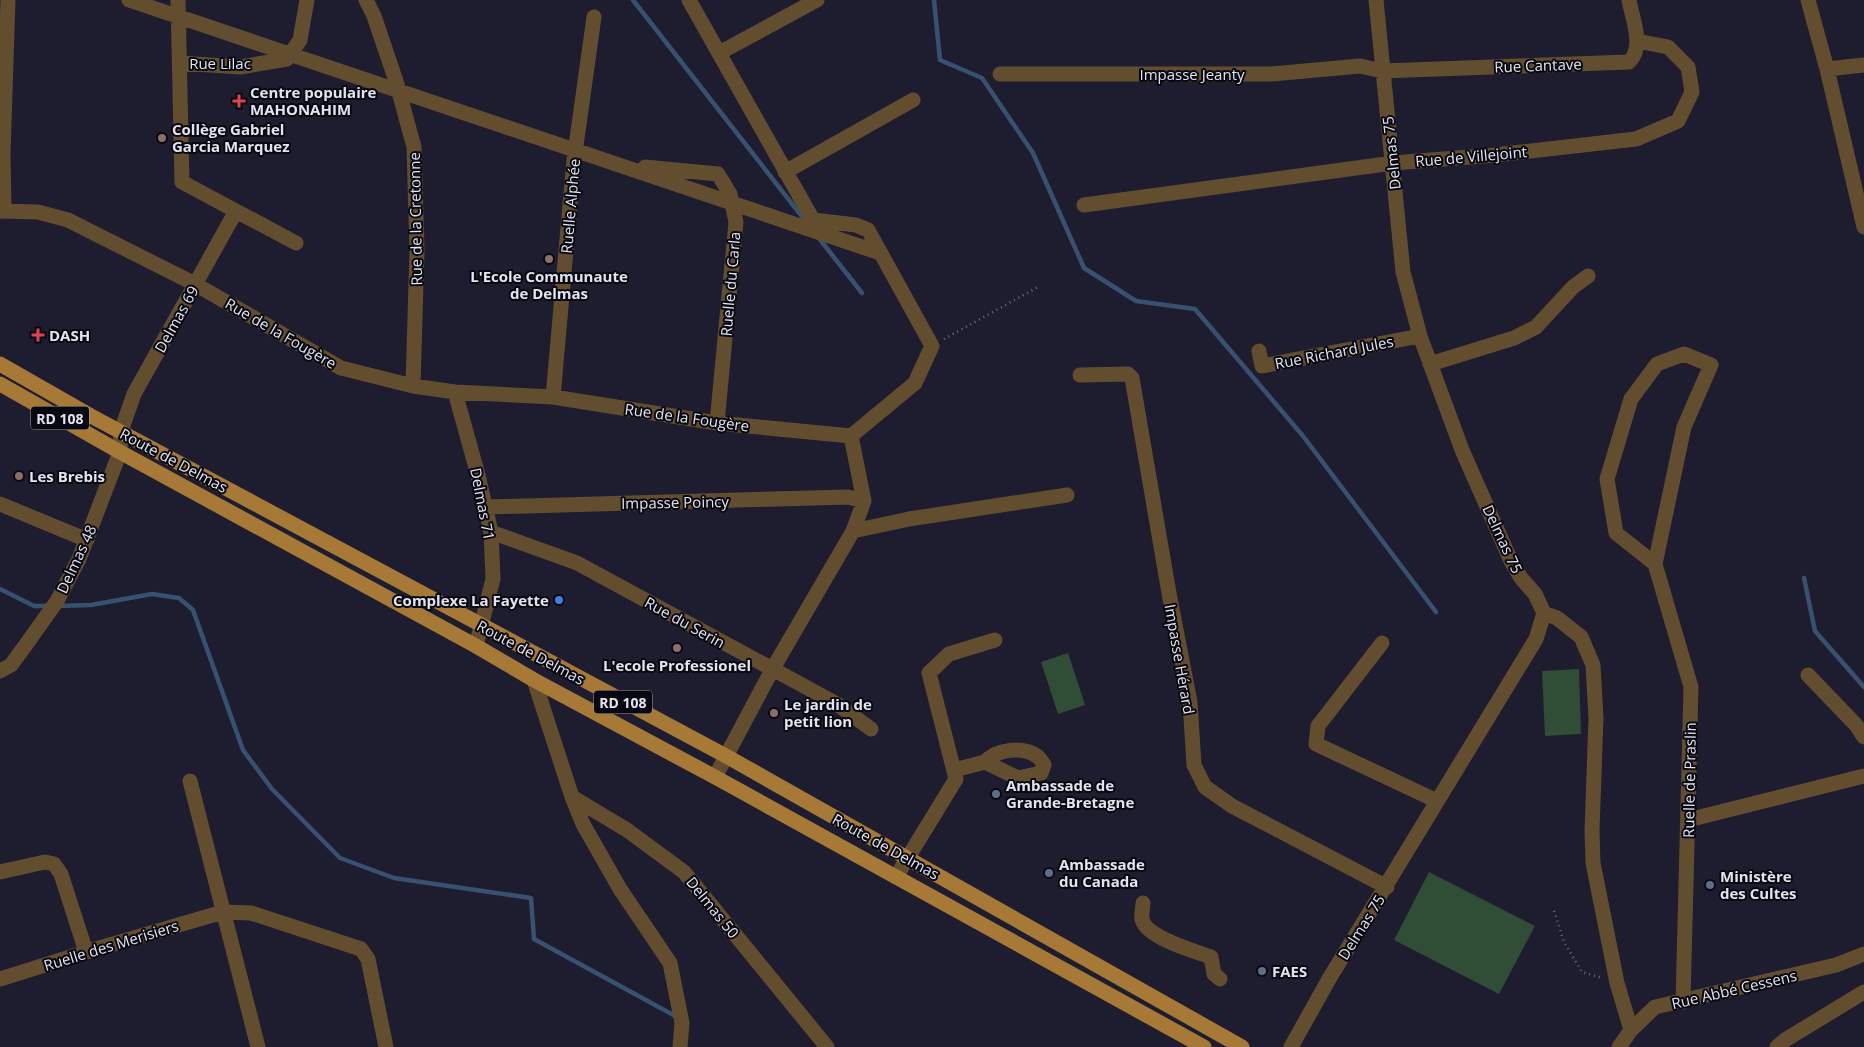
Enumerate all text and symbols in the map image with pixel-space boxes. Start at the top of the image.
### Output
street label: Rue Lilac [189,53,251,73]
street label: Rue Cantave [1494,53,1582,77]
street label: Impasse Jeanty [1139,64,1245,84]
place label: Centre populaire MAHONAHIM [250,82,377,119]
marker: Centre populaire MAHONAHIM [232,94,246,108]
street label: Delmas 75 [1377,115,1405,191]
place label: Collège Gabriel Garcia Marquez [172,119,290,156]
marker: Collège Gabriel Garcia Marquez [156,132,168,144]
street label: Rue de Villejoint [1414,141,1528,171]
street label: Rue de la Cretonne [404,152,426,286]
street label: Ruelle Alphée [556,158,584,254]
street label: Ruelle du Carla [715,231,745,337]
marker: L'Ecole Communaute de Delmas [543,253,555,265]
place label: L'Ecole Communaute de Delmas [470,266,628,303]
street label: Delmas 69 [149,282,203,356]
street label: Rue de la Fougère [222,293,340,373]
place label: DASH [49,325,90,345]
marker: DASH [31,328,45,342]
street label: Rue Richard Jules [1273,331,1395,373]
street label: Rue de la Fougère [624,398,750,436]
road number: RD 108 [31,406,89,429]
street label: Route de Delmas [117,423,231,497]
place label: Les Brebis [29,466,105,486]
street label: Delmas 71 [466,466,500,542]
marker: Les Brebis [13,470,25,482]
street label: Impasse Poincy [621,491,730,513]
street label: Delmas 75 [1478,501,1528,577]
street label: Delmas 48 [51,521,101,597]
place label: Complexe La Fayette [393,590,549,610]
street label: Rue du Serin [641,592,729,652]
marker: Complexe La Fayette [553,594,565,606]
street label: Impasse Hérard [1160,602,1200,716]
street label: Route de Delmas [474,615,588,689]
marker: L'ecole Professionel [671,642,683,654]
place label: L'ecole Professionel [603,655,751,675]
road number: RD 108 [594,690,652,714]
place label: Le jardin de petit lion [784,694,872,731]
marker: Le jardin de petit lion [768,707,780,719]
street label: Ruelle de Praslin [1678,722,1700,838]
place label: Ambassade de Grande-Bretagne [1006,775,1134,812]
marker: Ambassade de Grande-Bretagne [990,788,1002,800]
street label: Route de Delmas [829,808,943,884]
place label: Ambassade du Canada [1059,854,1145,891]
place label: Ministère des Cultes [1720,866,1797,903]
marker: Ambassade du Canada [1043,867,1055,879]
street label: Delmas 50 [682,872,744,942]
marker: Ministère des Cultes [1704,879,1716,891]
street label: Delmas 75 [1333,891,1389,963]
street label: Ruelle des Merisiers [41,915,181,975]
place label: FAES [1272,961,1307,981]
marker: FAES [1256,965,1268,977]
street label: Rue Abbé Cessens [1669,965,1799,1013]

